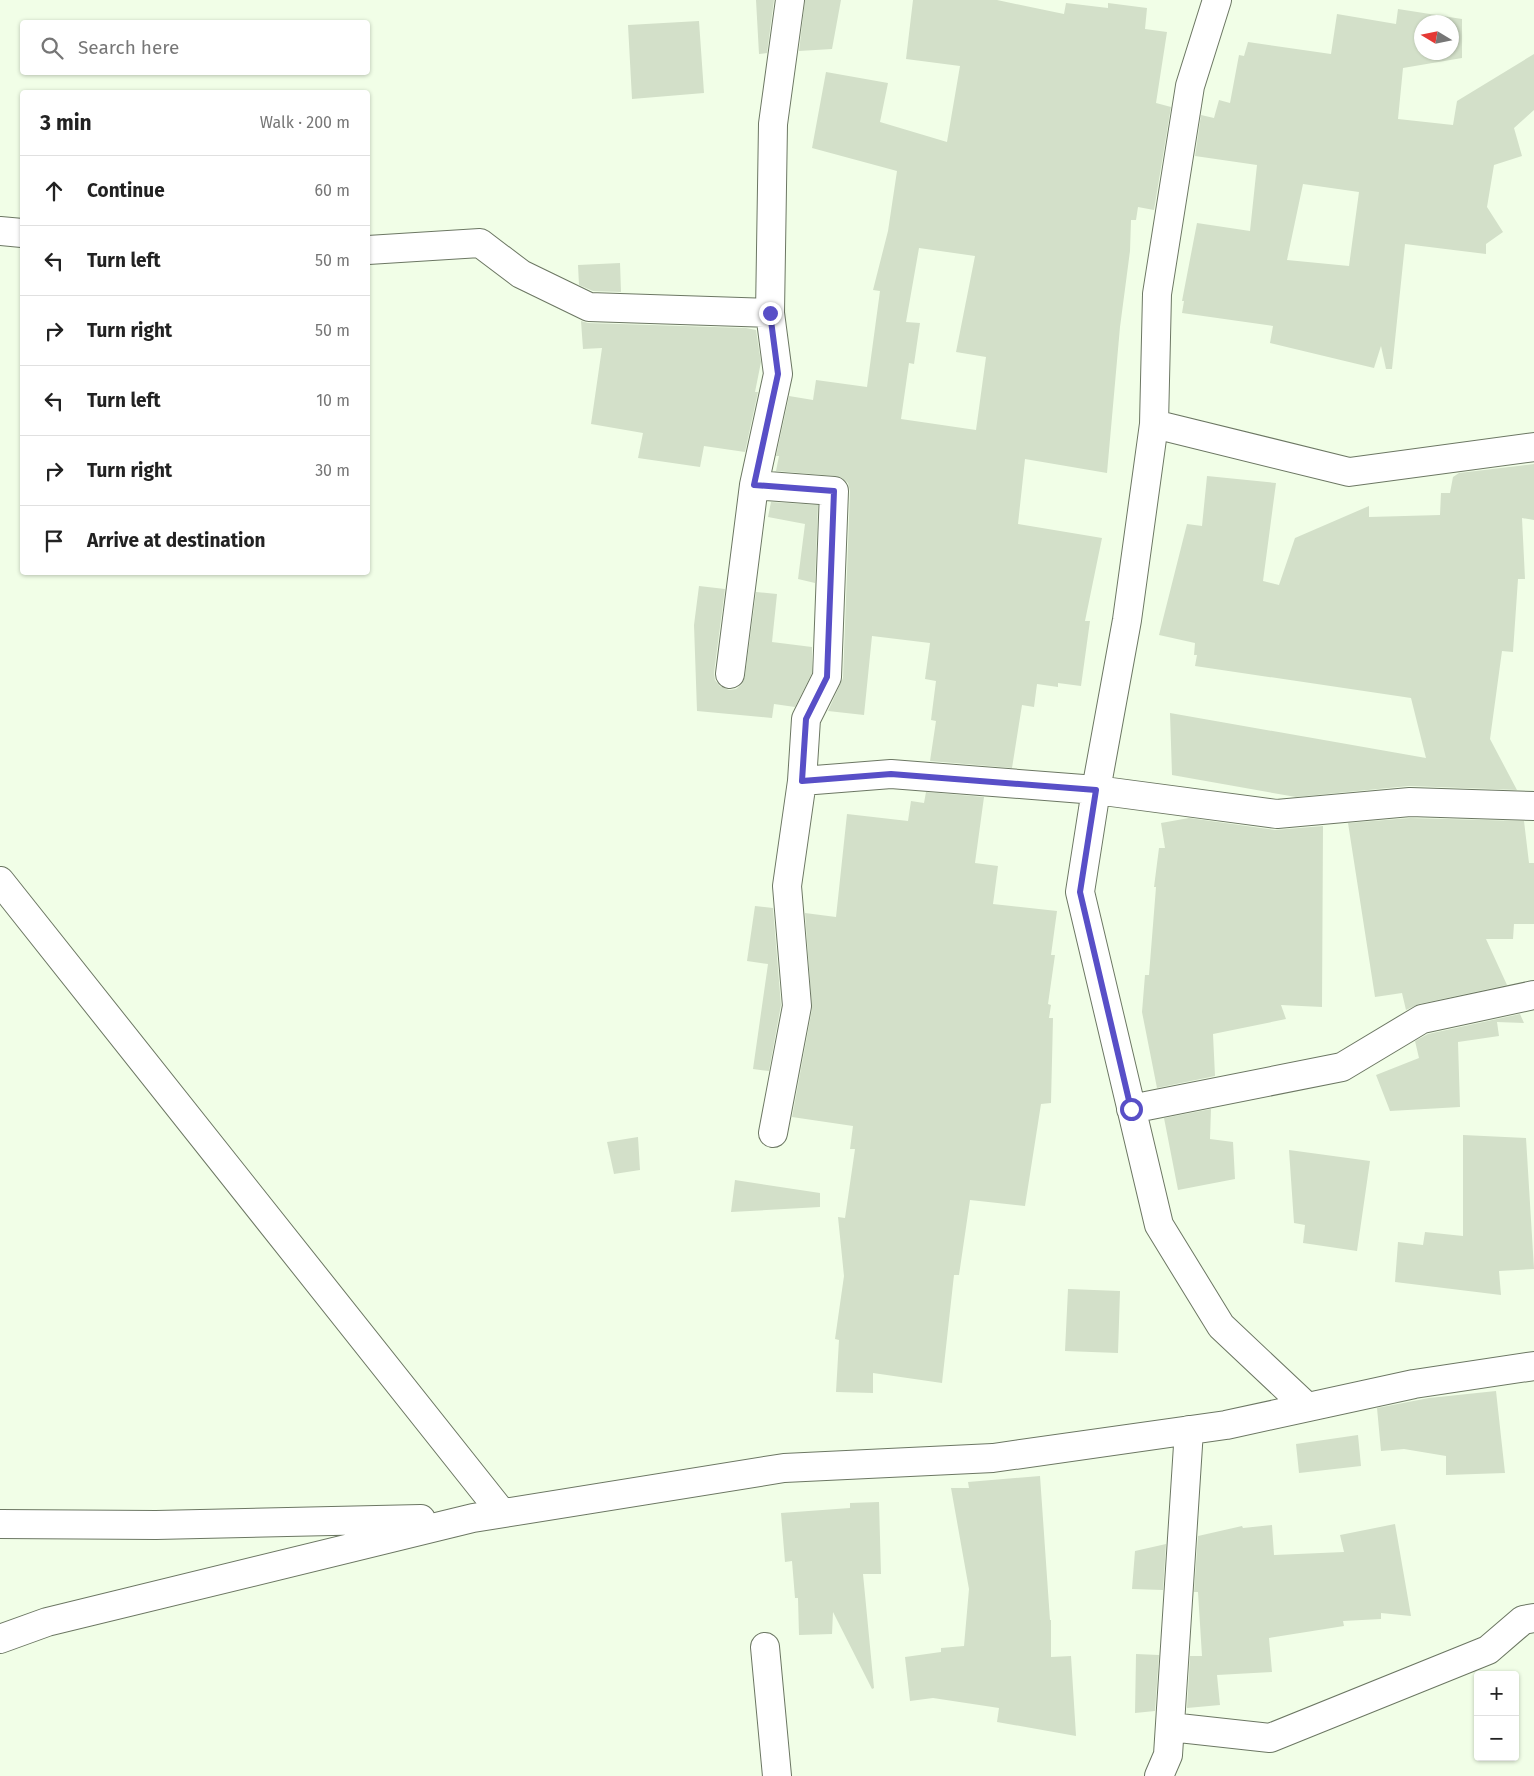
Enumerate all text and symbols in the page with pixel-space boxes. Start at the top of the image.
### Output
north arrow [1414,15,1459,60]
search box [20,20,370,75]
icon: search [38,34,66,62]
text: Search here [78,36,179,59]
text: 3 min [40,110,92,136]
text: Walk · 200 m [260,113,350,132]
icon: ahead [40,177,68,205]
text: Continue [87,179,165,202]
text: 60 m [315,181,350,200]
icon: left [40,247,68,275]
text: Turn left [87,249,161,272]
text: 50 m [315,251,350,270]
route end [759,302,782,325]
icon: right [40,317,68,345]
text: Turn right [87,319,172,342]
text: 50 m [315,321,350,340]
icon: left [40,387,68,415]
text: Turn left [87,389,161,412]
text: 10 m [316,391,350,410]
icon: right [40,457,68,485]
text: Turn right [87,459,172,482]
text: 30 m [315,461,350,480]
icon: arrive [40,527,68,555]
text: Arrive at destination [87,529,266,552]
route start [1120,1098,1143,1121]
map controls [1474,1671,1519,1761]
button: + [1474,1671,1519,1716]
button: − [1474,1716,1519,1761]

